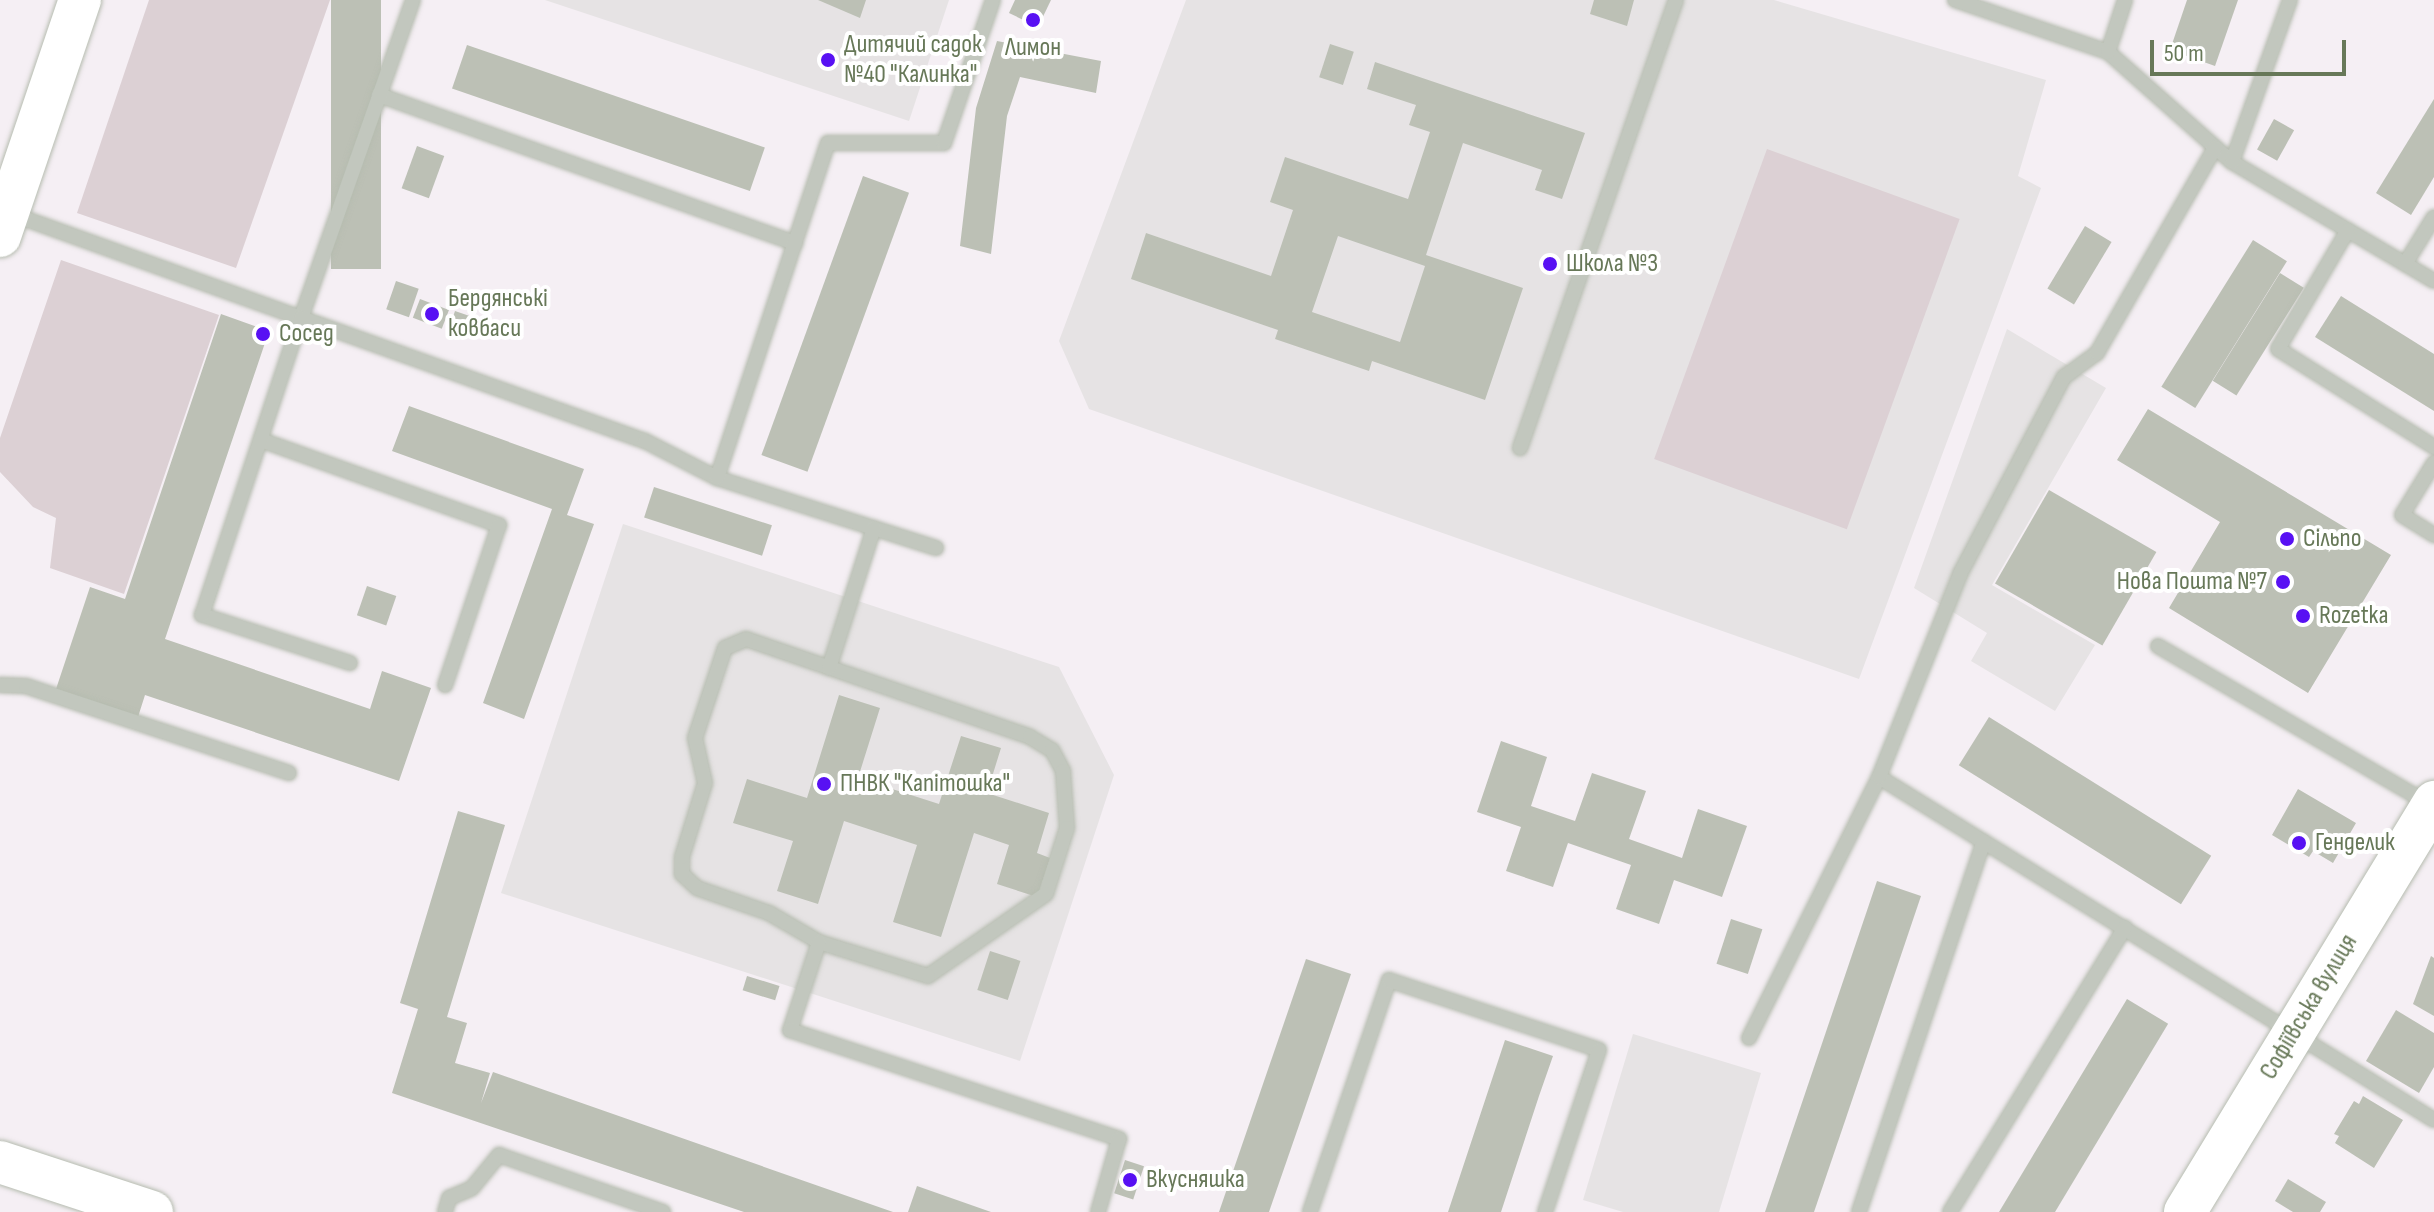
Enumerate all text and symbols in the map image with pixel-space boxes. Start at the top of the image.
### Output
marker: Лимон [1024,11,1042,29]
scale bar [2154,24,2350,74]
place label: Дитячий садок №40 "Калинка" [844,29,982,90]
place label: Лимон [1005,32,1061,64]
text: 50 m [2164,39,2204,68]
marker: Дитячий садок №40 "Калинка" [819,51,837,69]
place label: Школа №3 [1566,248,1658,280]
marker: Школа №3 [1541,255,1559,273]
place label: Бердянські ковбаси [448,283,548,344]
marker: Бердянські ковбаси [423,305,441,323]
place label: Сосед [279,318,334,350]
marker: Сосед [254,325,272,343]
place label: Сільпо [2303,523,2362,555]
marker: Сільпо [2278,530,2296,548]
place label: Нова Пошта №7 [2117,566,2267,598]
marker: Нова Пошта №7 [2274,573,2292,591]
place label: Rozetka [2319,600,2388,632]
marker: Rozetka [2294,607,2312,625]
place label: ПНВК "Капітошка" [840,768,1010,800]
marker: ПНВК "Капітошка" [815,775,833,793]
place label: Генделик [2315,827,2395,859]
marker: Генделик [2290,834,2308,852]
street label: Софіївська вулиця [2253,929,2365,1085]
place label: Вкусняшка [1146,1164,1245,1196]
marker: Вкусняшка [1121,1171,1139,1189]

